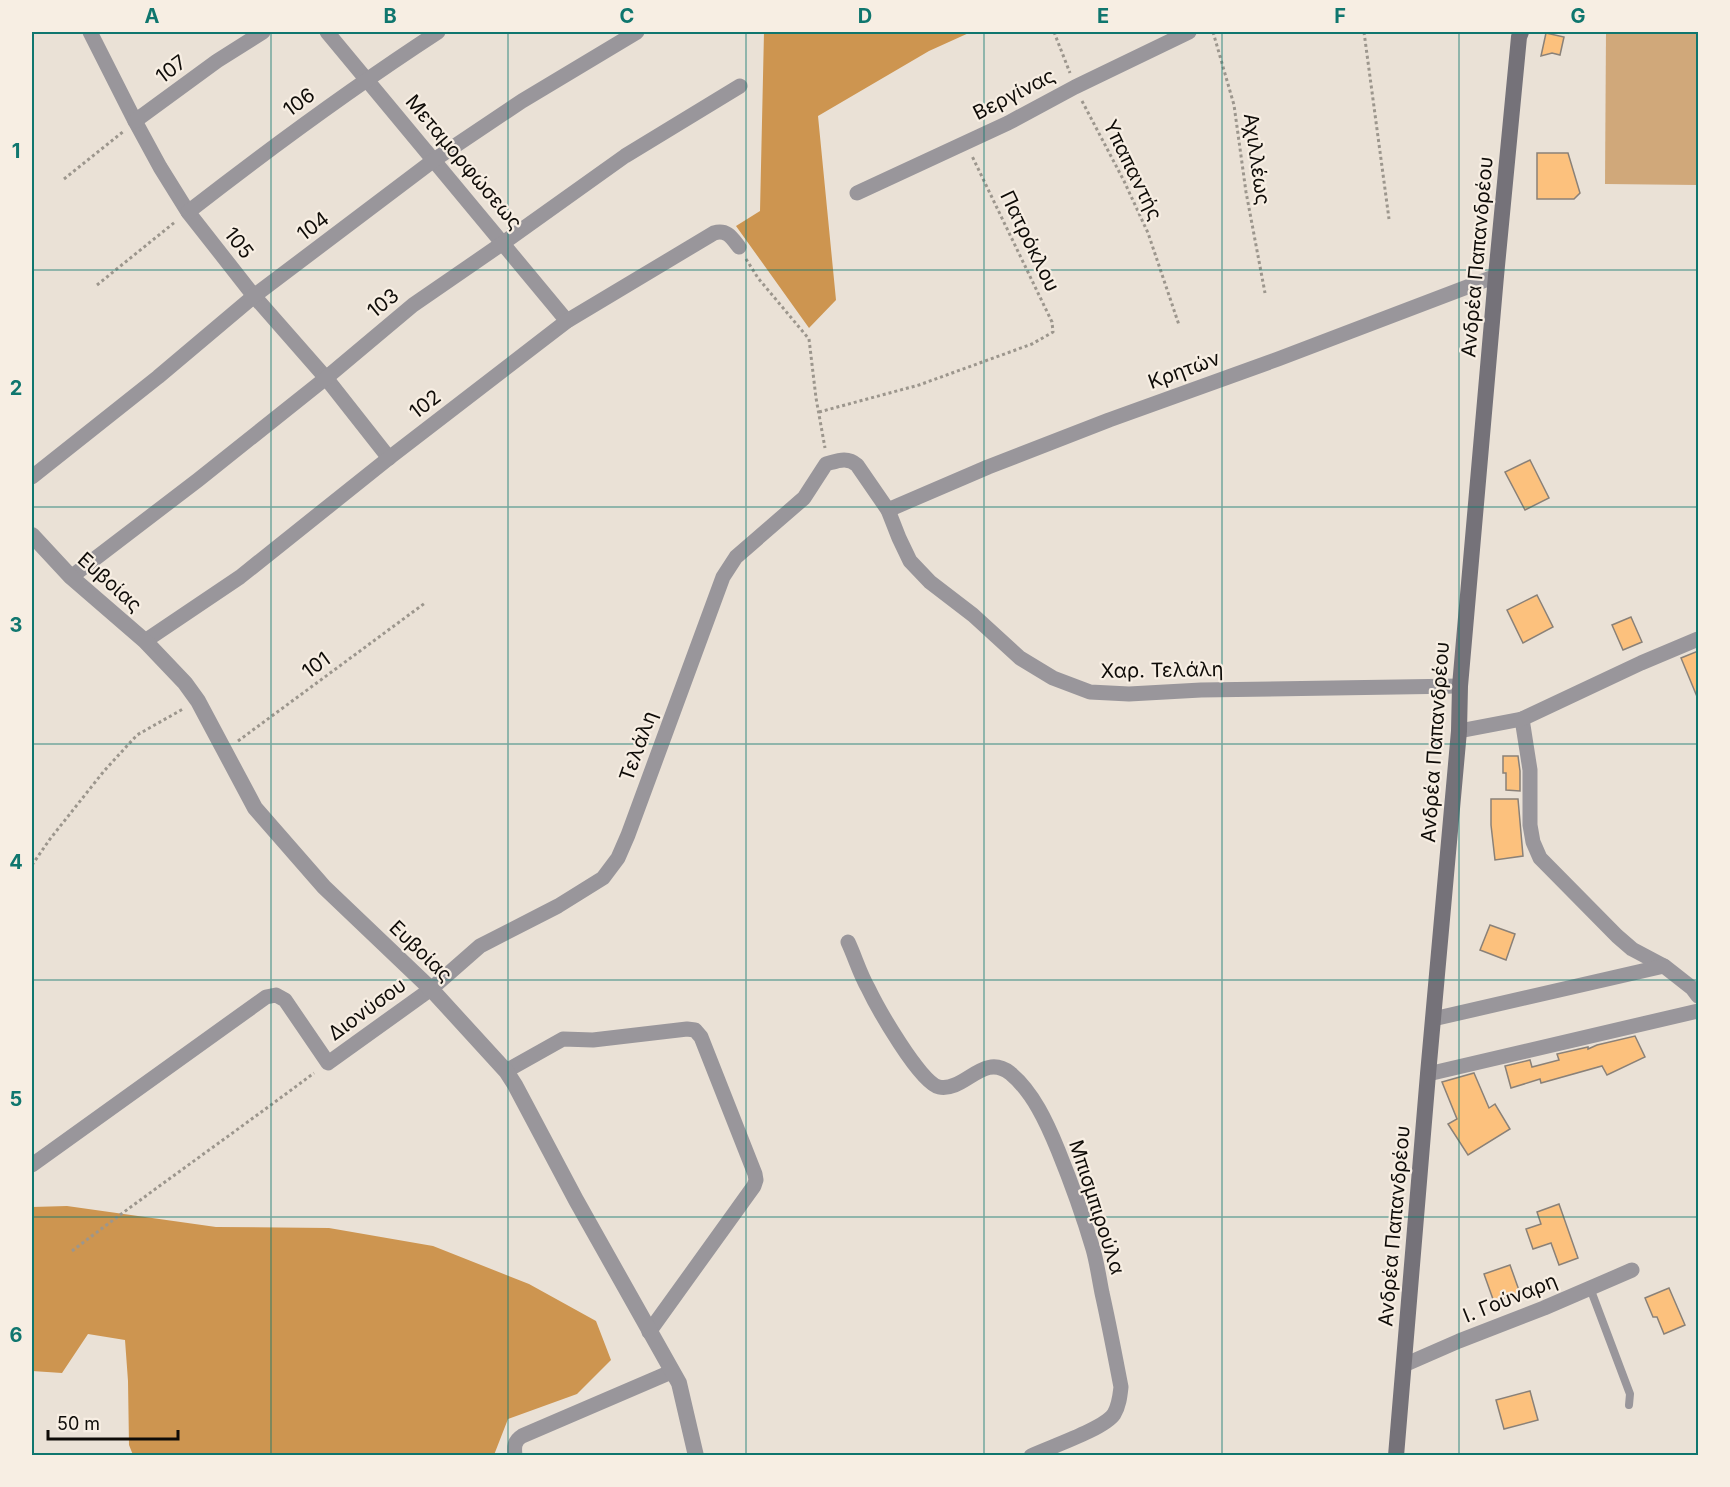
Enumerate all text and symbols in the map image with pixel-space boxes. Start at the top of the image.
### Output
text: A [145,4,160,28]
text: B [383,4,397,28]
text: C [620,4,634,28]
text: D [858,4,872,28]
text: E [1097,4,1109,28]
text: F [1334,4,1346,28]
text: G [1570,4,1586,28]
street label: 107 [151,50,191,88]
street label: Βεργίνας [969,63,1059,125]
street label: 106 [279,83,319,121]
street label: Μεταμορφώσεως [401,90,527,234]
street label: Αχιλλέως [1239,112,1275,206]
street label: Υπαπαντής [1098,116,1168,224]
text: 1 [12,139,20,163]
street label: Ανδρέα Παπανδρέου [1456,156,1498,358]
street label: Πατρόκλου [995,187,1065,295]
street label: 104 [292,206,334,246]
street label: 105 [219,223,259,263]
street label: 103 [363,283,403,323]
street label: Κρητών [1145,346,1223,394]
text: 2 [10,376,22,400]
street label: 102 [405,384,445,424]
street label: Ευβοίας [73,547,147,617]
text: 3 [10,613,22,637]
street label: Ανδρέα Παπανδρέου [1416,641,1454,843]
street label: 101 [297,647,335,683]
street label: Χαρ. Τελάλη [1100,657,1224,683]
street label: Τελάλη [614,708,662,784]
text: 4 [9,850,23,874]
street label: Ευβοίας [385,915,457,987]
street label: Διονύσου [323,973,411,1045]
text: 5 [10,1087,22,1111]
street label: Ανδρέα Παπανδρέου [1373,1125,1415,1327]
street label: Μπισμπιρούλα [1064,1137,1130,1277]
street label: Ι. Γούναρη [1459,1268,1561,1328]
text: 6 [10,1323,23,1347]
scale bar [48,1403,178,1441]
text: 50 m [57,1413,100,1434]

